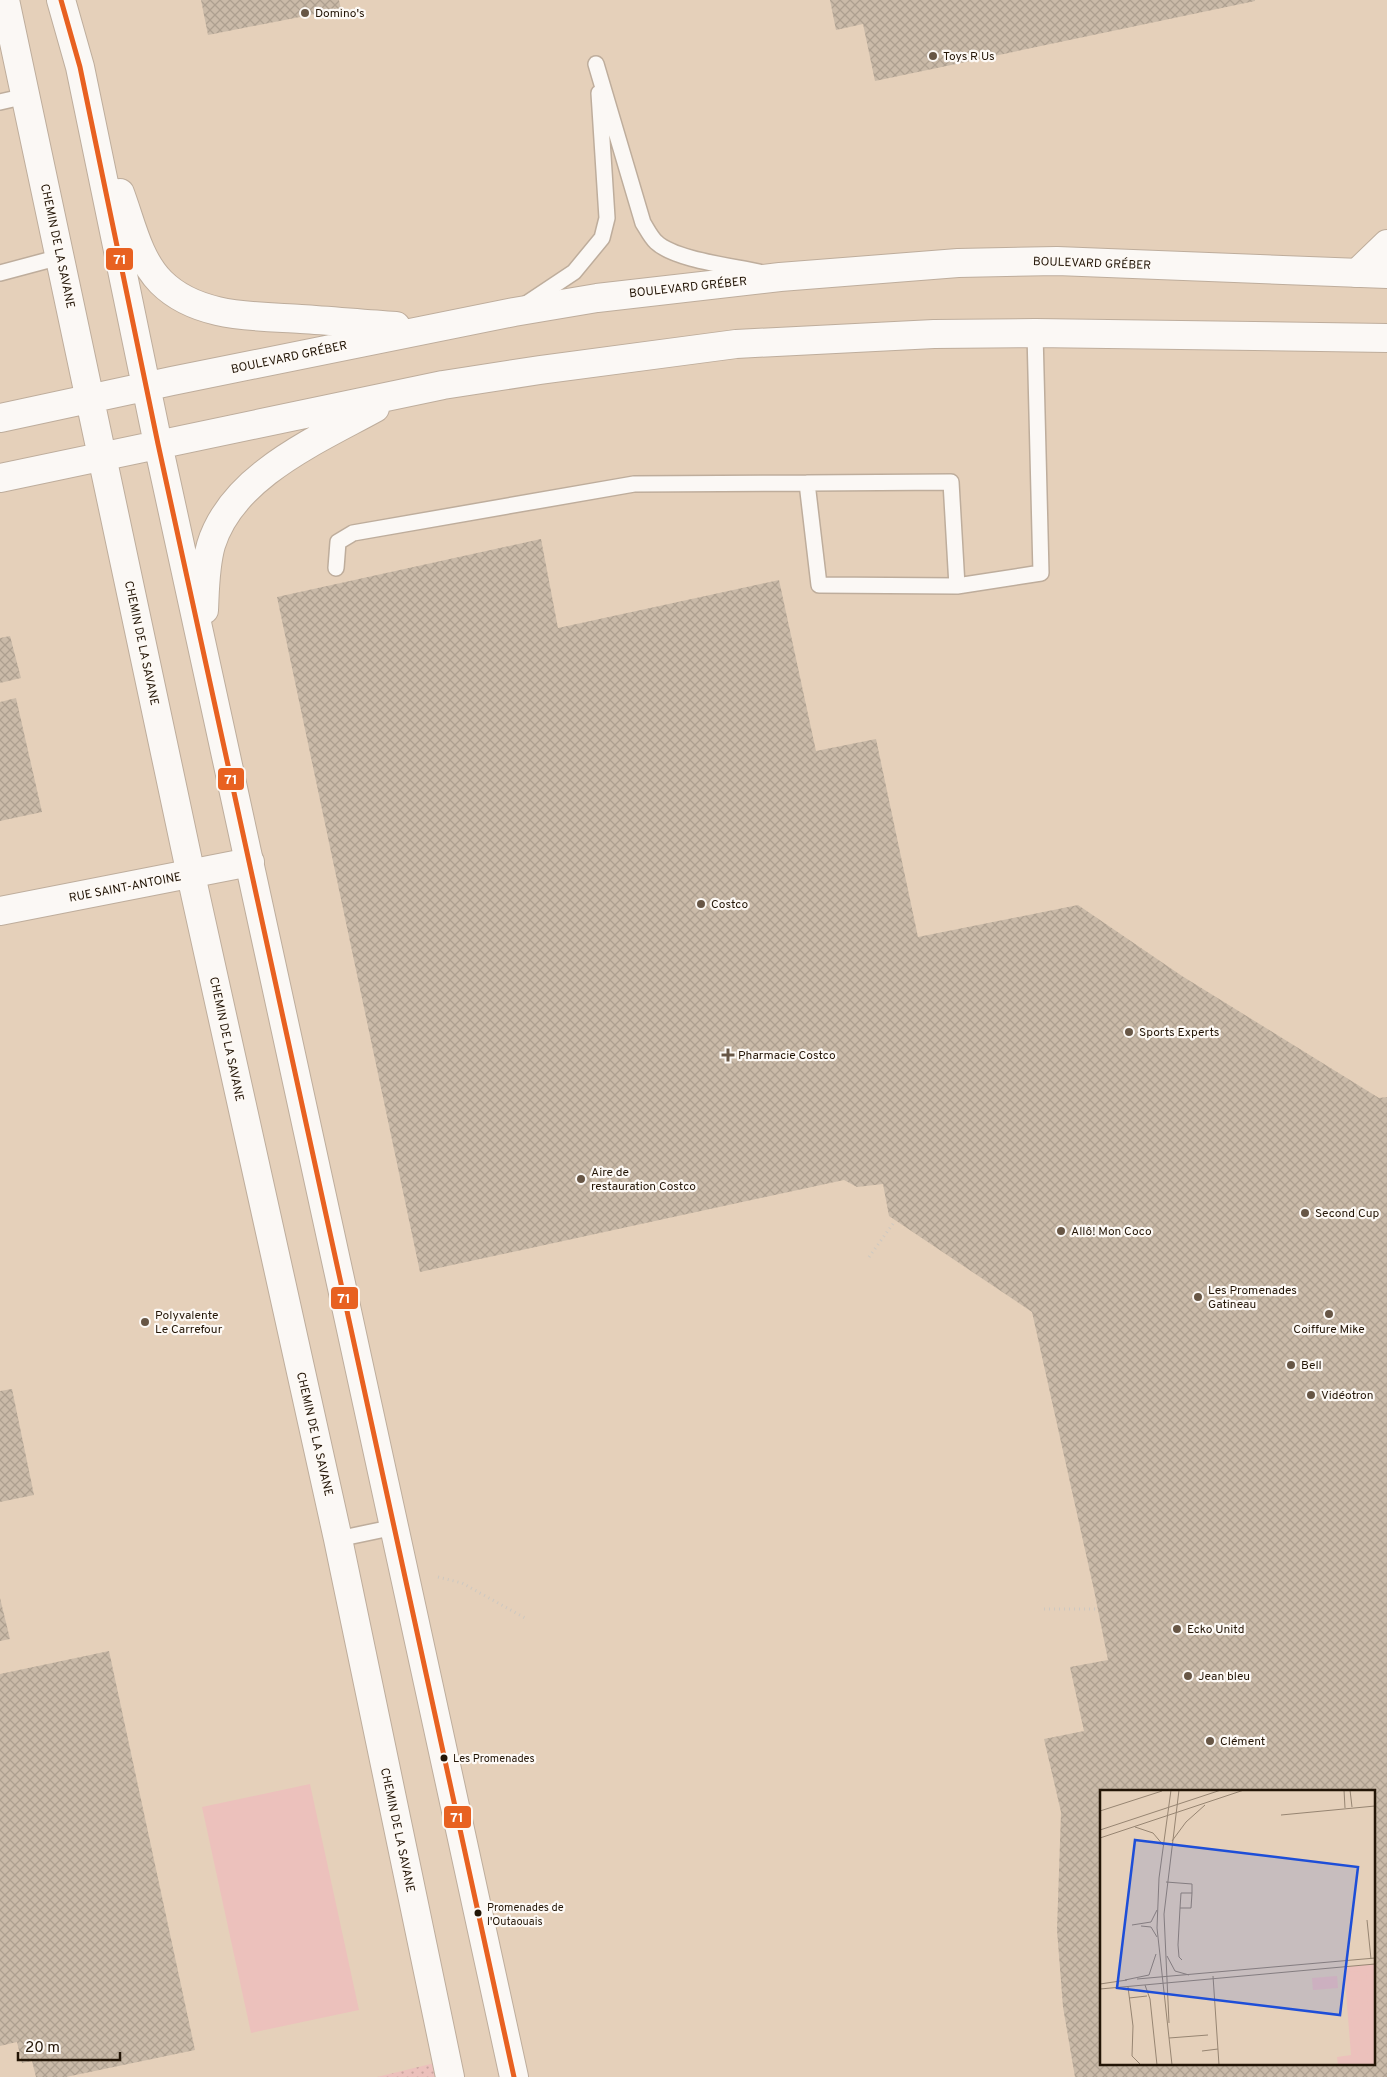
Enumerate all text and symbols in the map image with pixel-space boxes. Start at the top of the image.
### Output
place label: Domino's [315,6,365,22]
marker: Domino's [299,7,311,19]
place label: Toys R Us [943,49,995,65]
marker: Toys R Us [927,50,939,62]
street label: CHEMIN DE LA SAVANE [36,182,78,310]
line badge: 71 [105,247,134,271]
text: 71 [113,252,127,269]
street label: BOULEVARD GRÉBER [1032,254,1151,274]
street label: BOULEVARD GRÉBER [628,274,748,302]
street label: BOULEVARD GRÉBER [230,338,349,378]
street label: CHEMIN DE LA SAVANE [120,579,162,707]
line badge: 71 [217,767,245,791]
text: 71 [224,772,238,789]
street label: RUE SAINT-ANTOINE [68,869,183,907]
place label: Costco [711,897,748,913]
marker: Costco [695,898,707,910]
street label: CHEMIN DE LA SAVANE [205,975,247,1103]
place label: Sports Experts [1139,1025,1219,1041]
marker: Sports Experts [1123,1026,1135,1038]
place label: Pharmacie Costco [738,1048,836,1064]
marker: Pharmacie Costco [722,1049,734,1061]
place label: Aire de restauration Costco [591,1165,696,1195]
marker: Aire de restauration Costco [575,1173,587,1185]
place label: Second Cup [1315,1206,1379,1222]
marker: Second Cup [1299,1207,1311,1219]
place label: Allô! Mon Coco [1071,1224,1152,1240]
marker: Allô! Mon Coco [1055,1225,1067,1237]
place label: Les Promenades Gatineau [1208,1283,1297,1313]
line badge: 71 [330,1286,359,1310]
text: 71 [337,1291,351,1308]
marker: Les Promenades Gatineau [1192,1291,1204,1303]
place label: Polyvalente Le Carrefour [155,1308,223,1338]
marker: Coiffure Mike [1323,1308,1335,1320]
marker: Polyvalente Le Carrefour [139,1316,151,1328]
place label: Coiffure Mike [1293,1322,1365,1338]
place label: Bell [1301,1358,1322,1374]
marker: Bell [1285,1359,1297,1371]
street label: CHEMIN DE LA SAVANE [292,1370,336,1498]
place label: Vidéotron [1321,1388,1373,1404]
marker: Vidéotron [1305,1389,1317,1401]
place label: Ecko Unitd [1187,1622,1245,1638]
marker: Ecko Unitd [1171,1623,1183,1635]
place label: Jean bleu [1198,1669,1250,1685]
marker: Jean bleu [1182,1670,1194,1682]
place label: Clément [1220,1734,1265,1750]
marker: Clément [1204,1735,1216,1747]
place label: Les Promenades [453,1752,535,1766]
marker: Les Promenades [439,1753,449,1763]
street label: CHEMIN DE LA SAVANE [376,1766,418,1894]
inset map [1100,1790,1374,2064]
line badge: 71 [443,1805,472,1829]
text: 71 [450,1810,464,1827]
place label: Promenades de l'Outaouais [487,1901,564,1929]
marker: Promenades de l'Outaouais [473,1908,483,1918]
scale bar [18,2030,120,2062]
text: 20 m [25,2039,60,2058]

